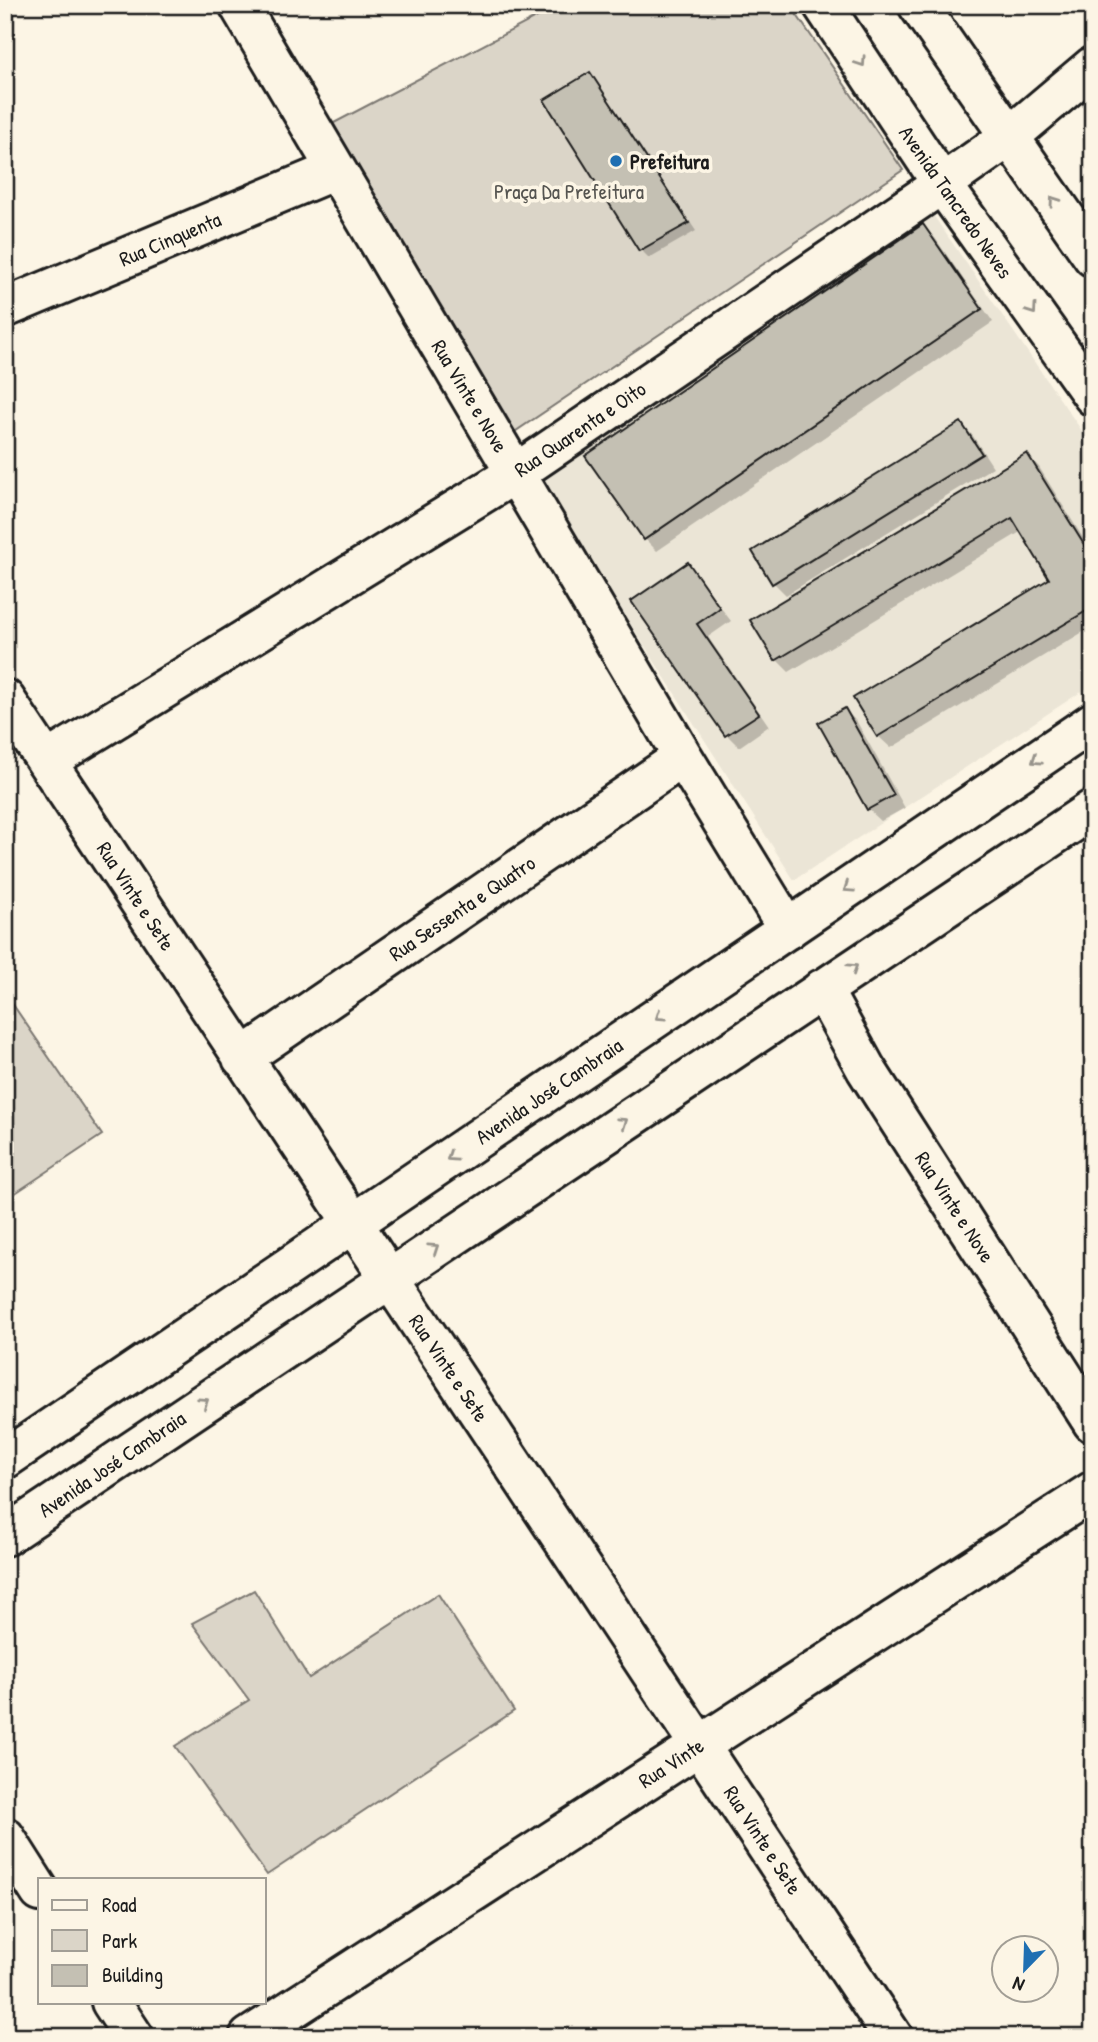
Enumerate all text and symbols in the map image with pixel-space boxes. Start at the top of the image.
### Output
one-way arrow [853,54,865,67]
street label: Avenida Tancredo Neves [892,120,1020,284]
place label: Prefeitura [630,147,710,176]
marker: Prefeitura [608,153,624,169]
park label: Praça Da Prefeitura [494,177,644,206]
one-way arrow [1050,196,1062,209]
street label: Rua Cinquenta [115,205,225,273]
one-way arrow [1024,302,1036,315]
street label: Rua Vinte e Nove [425,334,515,458]
street label: Rua Quarenta e Oito [509,374,651,484]
one-way arrow [1031,752,1044,764]
street label: Rua Vinte e Sete [90,836,182,956]
street label: Rua Sessenta e Quatro [383,848,541,968]
one-way arrow [843,880,856,892]
one-way arrow [845,964,858,976]
one-way arrow [655,1008,668,1020]
street label: Avenida José Cambraia [470,1031,628,1151]
one-way arrow [615,1117,628,1130]
street label: Rua Vinte e Nove [908,1146,1002,1268]
one-way arrow [446,1149,459,1161]
one-way arrow [426,1244,439,1256]
street label: Rua Vinte e Sete [402,1308,496,1428]
one-way arrow [196,1398,209,1410]
street label: Avenida José Cambraia [33,1404,191,1524]
street label: Rua Vinte [633,1731,709,1795]
street label: Rua Vinte e Sete [717,1780,809,1900]
legend [38,1878,266,2004]
text: Road [102,1890,136,1919]
text: Park [102,1926,137,1955]
north arrow [990,1934,1060,2004]
text: Building [102,1960,163,1989]
text: N [1009,1971,1028,1999]

